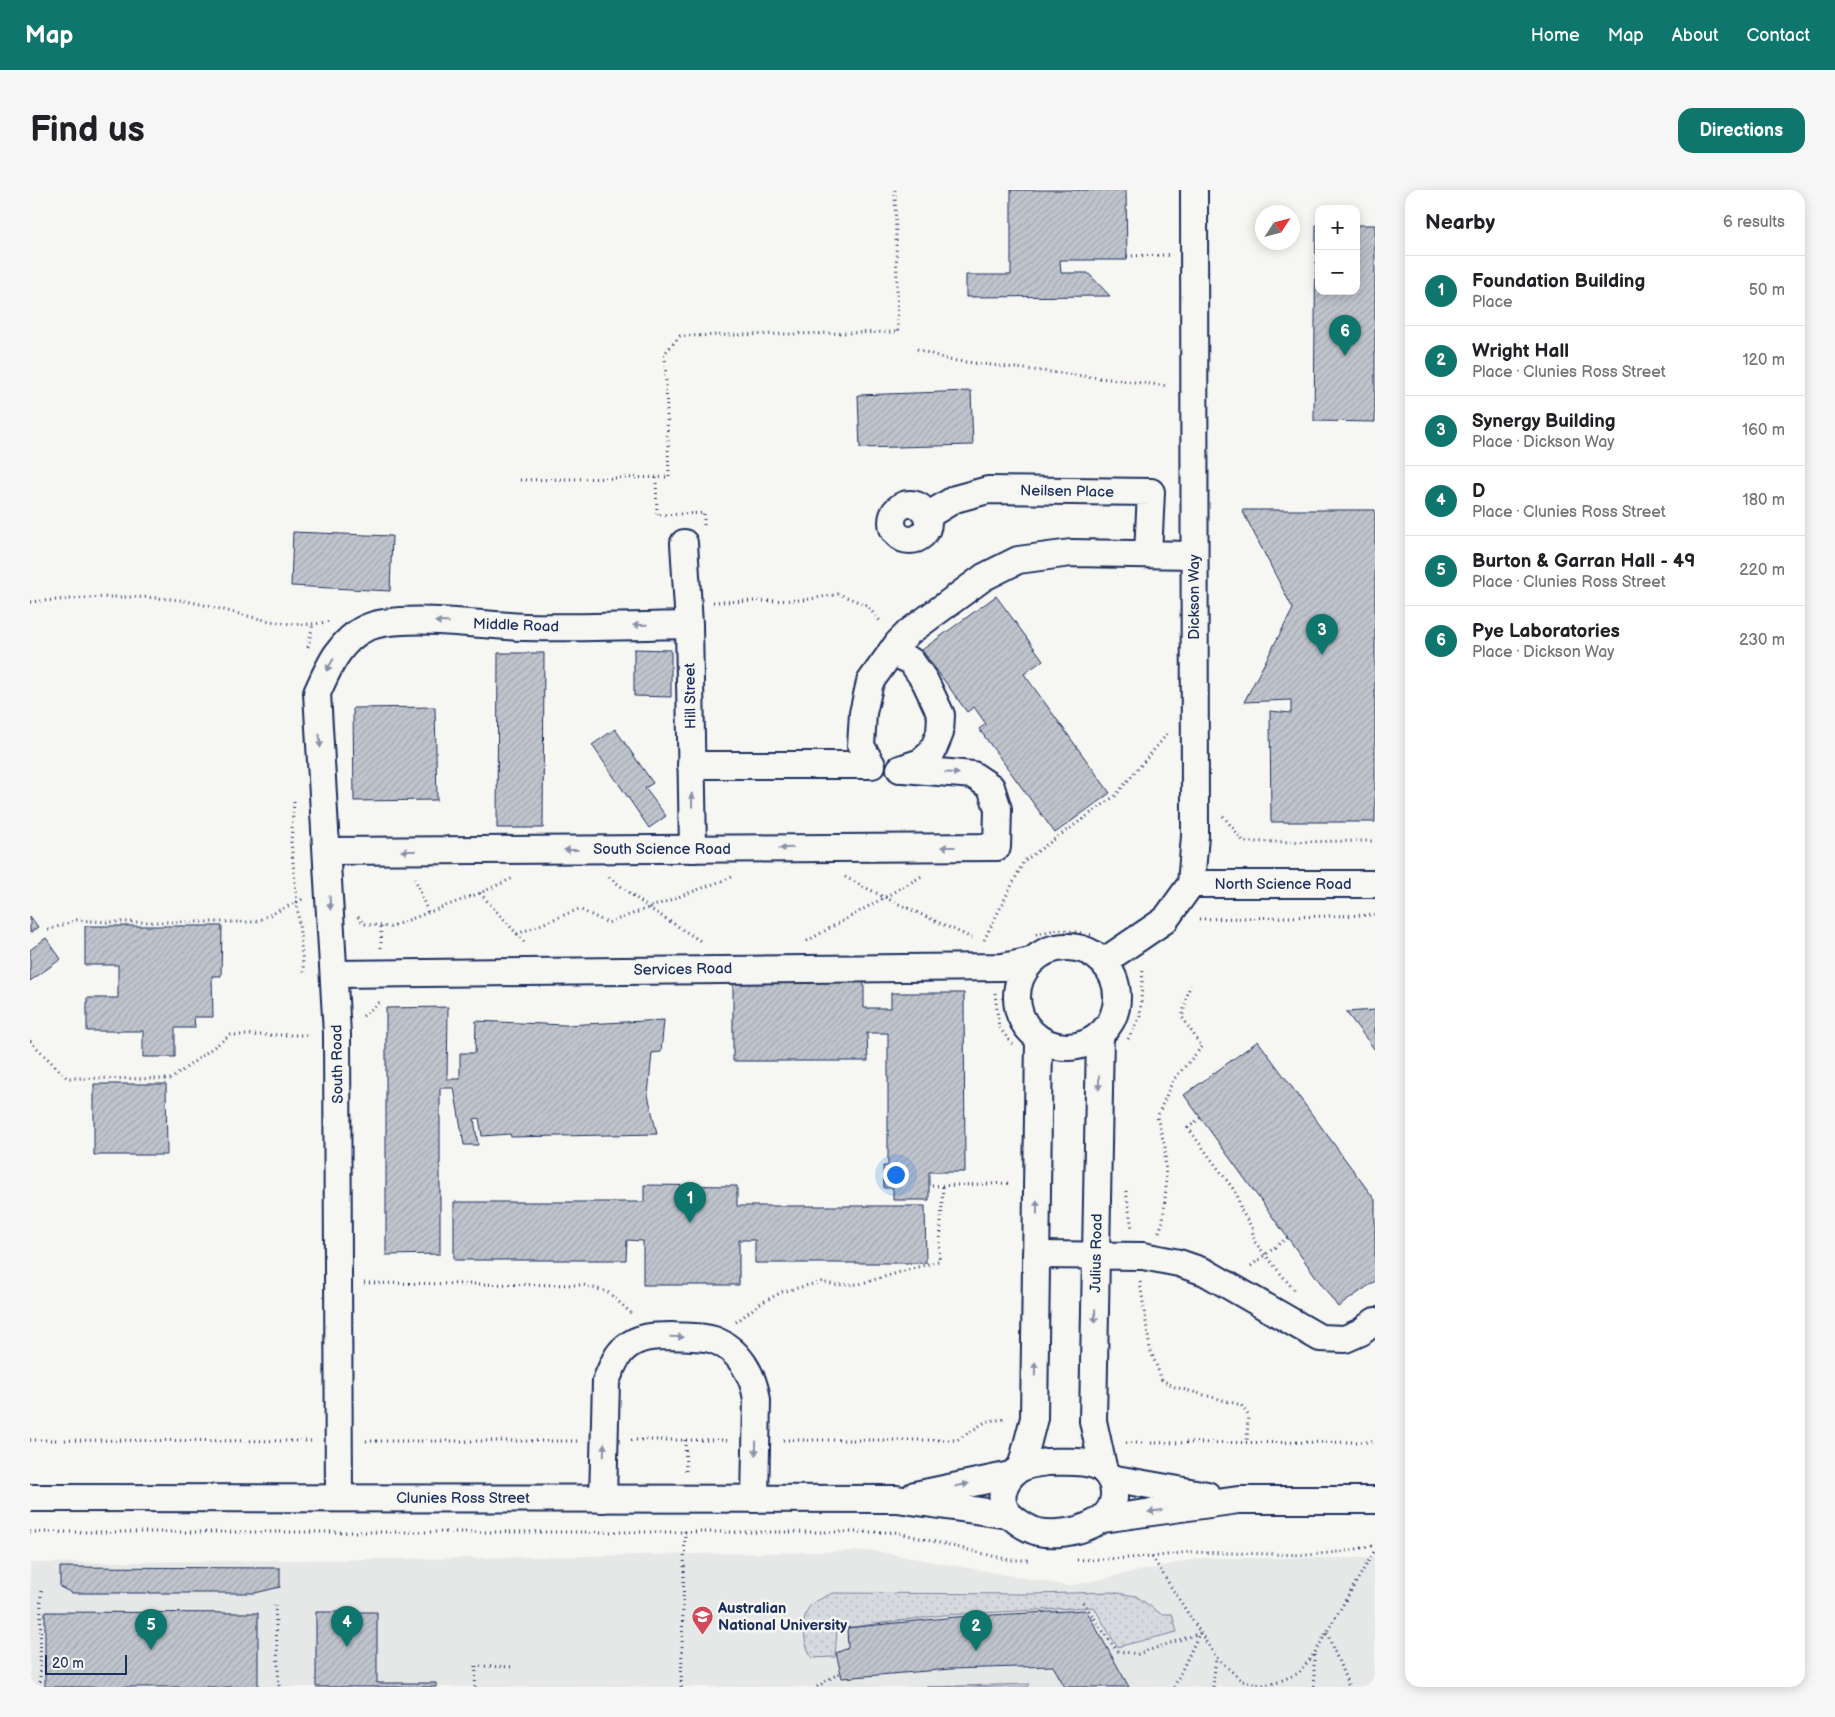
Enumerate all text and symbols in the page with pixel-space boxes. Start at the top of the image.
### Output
text: Map [25,21,73,50]
text: Home [1531,25,1580,46]
text: Map [1608,25,1644,46]
text: About [1672,25,1719,46]
text: Contact [1747,25,1810,46]
button: Directions [1678,108,1805,153]
text: Find us [30,109,145,152]
north arrow [1255,205,1300,250]
map controls [1315,205,1360,295]
button: + [1315,205,1360,250]
text: Nearby [1425,210,1495,235]
text: 6 results [1723,213,1785,232]
button: − [1315,250,1360,295]
text: Foundation Building [1472,270,1645,293]
text: 1 [1438,281,1444,300]
text: 50 m [1749,281,1785,300]
text: Place [1472,293,1513,312]
pin: 6 [1329,315,1361,356]
text: Wright Hall [1472,340,1569,363]
text: 2 [1436,351,1446,370]
text: 120 m [1742,351,1785,370]
text: Place · Clunies Ross Street [1472,363,1666,382]
text: Synergy Building [1472,410,1616,433]
text: 3 [1436,421,1446,440]
text: 160 m [1742,421,1785,440]
text: Place · Dickson Way [1472,433,1614,452]
text: D [1472,480,1485,503]
street label: Neilsen Place [1020,481,1114,502]
text: 4 [1436,491,1446,510]
text: 180 m [1743,491,1785,510]
text: Place · Clunies Ross Street [1472,503,1666,522]
text: Burton & Garran Hall - 49 [1472,550,1695,573]
street label: Dickson Way [1185,554,1204,640]
text: 5 [1436,561,1446,580]
text: 220 m [1739,561,1785,580]
text: Place · Clunies Ross Street [1472,573,1666,592]
pin: 3 [1306,614,1338,655]
street label: Middle Road [473,615,559,636]
one-way arrow [434,618,450,626]
text: Pye Laboratories [1472,620,1620,643]
one-way arrow [632,622,648,630]
text: 6 [1436,631,1446,650]
text: 230 m [1739,631,1785,650]
text: Place · Dickson Way [1472,643,1614,662]
one-way arrow [326,659,335,672]
street label: Hill Street [680,662,701,729]
one-way arrow [316,734,324,750]
one-way arrow [945,769,961,777]
one-way arrow [687,792,695,808]
street label: South Science Road [593,840,731,859]
one-way arrow [940,843,956,851]
one-way arrow [778,844,794,852]
one-way arrow [563,846,579,854]
one-way arrow [400,847,416,855]
street label: North Science Road [1214,875,1352,894]
one-way arrow [326,896,334,912]
street label: Services Road [633,959,733,980]
street label: South Road [327,1024,348,1104]
one-way arrow [1095,1076,1103,1092]
your location [883,1162,909,1188]
pin: 1 [674,1182,706,1223]
one-way arrow [1033,1198,1041,1214]
street label: Julius Road [1086,1213,1107,1293]
one-way arrow [1091,1308,1099,1324]
one-way arrow [669,1333,685,1341]
one-way arrow [1031,1361,1039,1377]
one-way arrow [751,1440,759,1456]
one-way arrow [600,1442,608,1458]
one-way arrow [954,1481,969,1489]
street label: Clunies Ross Street [396,1489,530,1508]
one-way arrow [1146,1508,1162,1516]
place label: Australian National University [717,1599,847,1635]
school or university icon: Australian National University [690,1605,714,1636]
pin: 4 [331,1606,363,1647]
pin: 5 [135,1609,167,1650]
pin: 2 [960,1610,992,1651]
scale bar [45,1652,128,1675]
text: 20 m [52,1655,84,1672]

